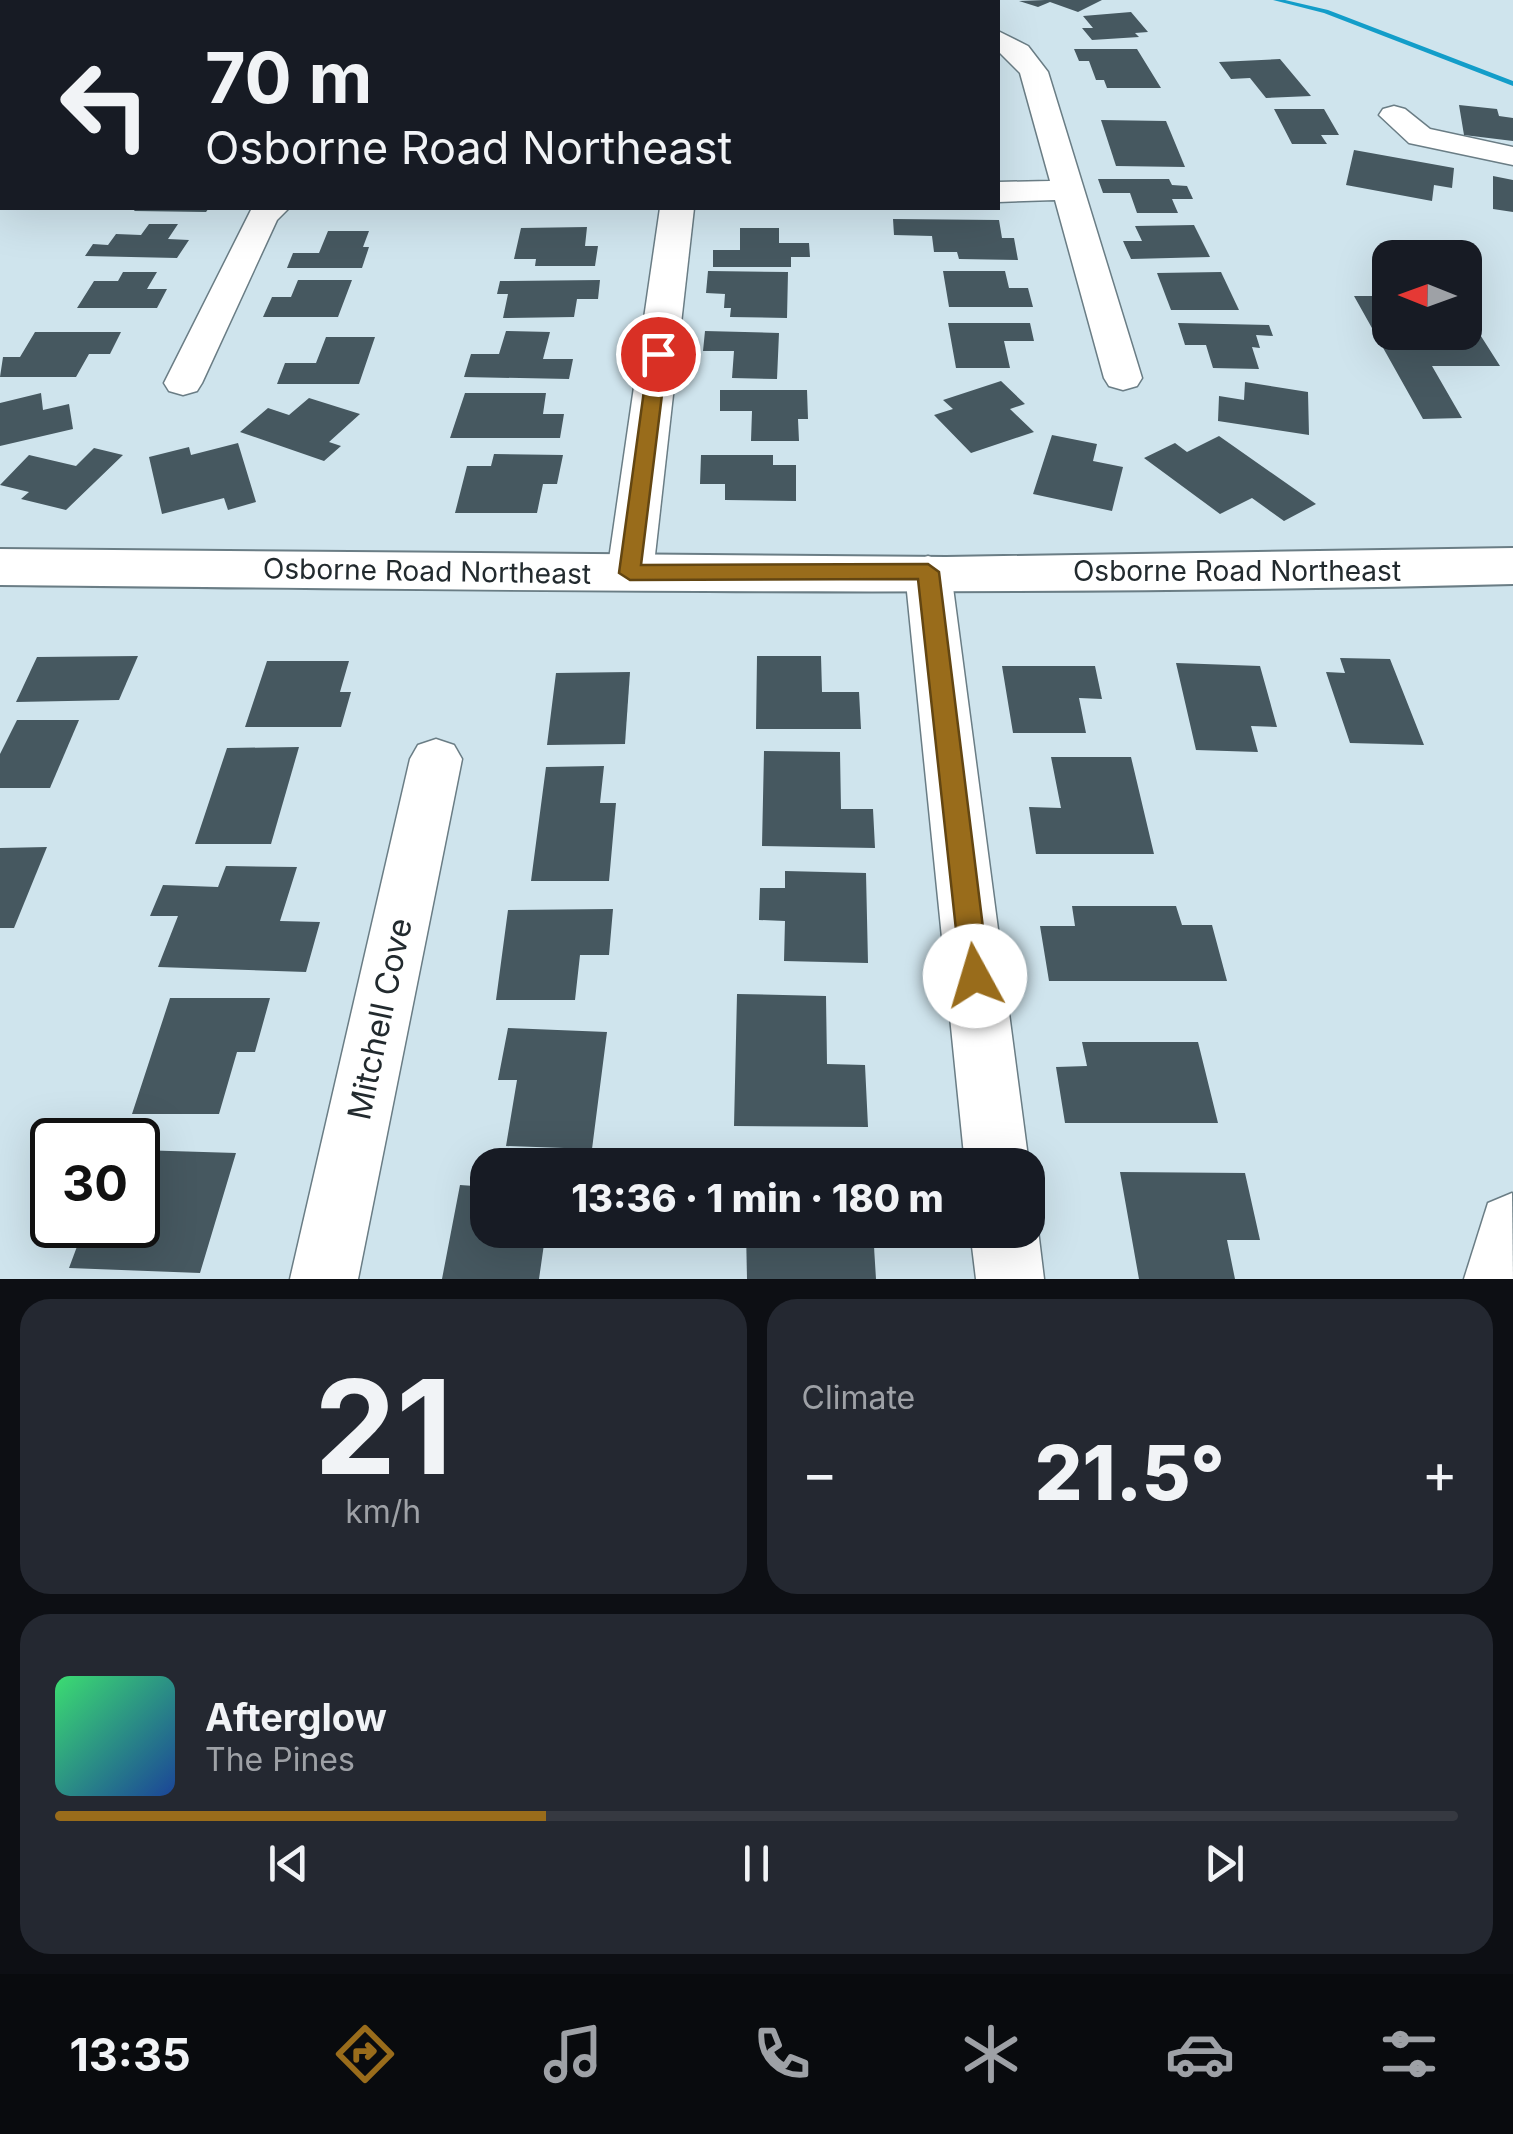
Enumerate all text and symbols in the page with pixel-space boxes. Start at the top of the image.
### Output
text: 70 m [205,35,372,120]
icon: left [40,40,170,170]
text: Osborne Road Northeast [205,120,732,175]
north arrow [1372,240,1482,350]
map controls [1372,240,1482,350]
pin [616,312,701,397]
icon: arrive [631,327,686,382]
street label: Osborne Road Northeast [263,551,591,591]
street label: Osborne Road Northeast [1073,554,1401,588]
street label: Mitchell Cove [339,915,420,1123]
position arrow [923,924,1027,1028]
speed limit sign: 30 [30,1118,160,1248]
text: 13:36 · 1 min · 180 m [571,1175,944,1221]
text: 21 [314,1348,452,1505]
text: Climate [802,1378,915,1417]
text: 21.5° [1035,1427,1225,1518]
text: − [802,1440,838,1506]
text: + [1422,1440,1458,1506]
text: km/h [345,1492,421,1531]
text: Afterglow [205,1694,387,1740]
text: The Pines [205,1740,355,1779]
icon: previous [261,1836,316,1891]
icon: pause [729,1836,784,1891]
icon: next [1197,1836,1252,1891]
icon: directions [330,2019,400,2089]
icon: music [538,2019,608,2089]
icon: phone [747,2019,817,2089]
icon: climate [956,2019,1026,2089]
icon: car [1165,2019,1235,2089]
icon: filters [1374,2019,1444,2089]
text: 13:35 [69,2027,191,2082]

